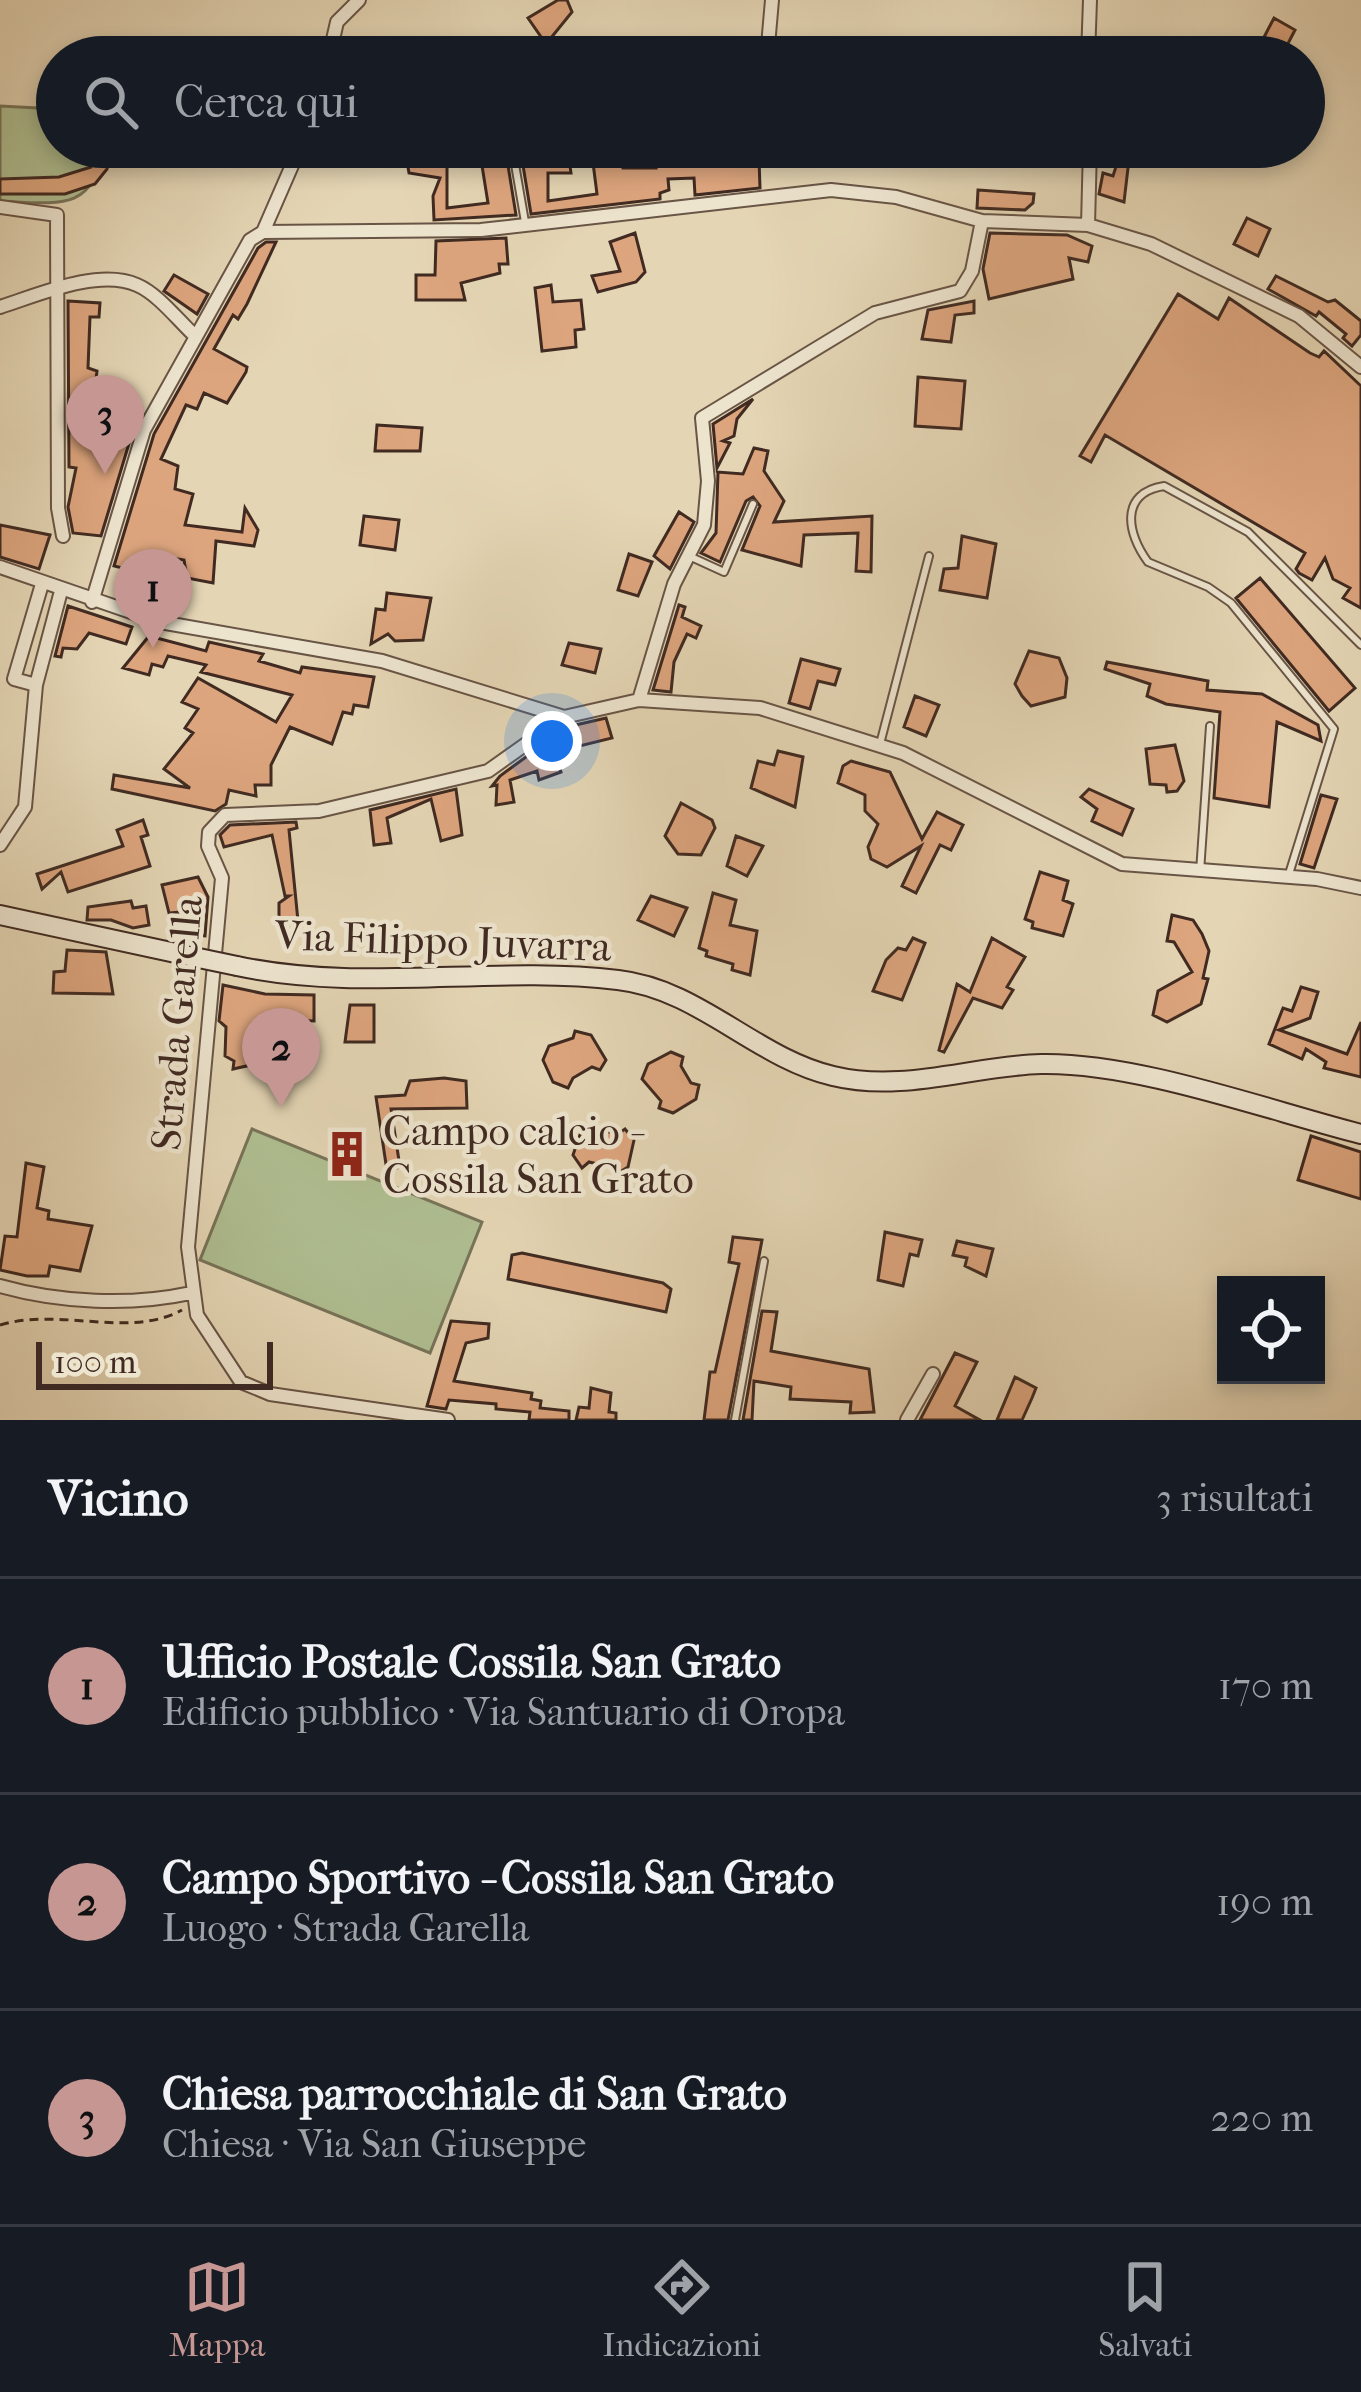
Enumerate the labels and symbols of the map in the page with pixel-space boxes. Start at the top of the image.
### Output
pin: 3 [66,375,144,474]
pin: 1 [114,549,192,648]
your location [522,711,582,771]
street label: Strada Garella [142,893,213,1152]
street label: Via Filippo Juvarra [273,911,613,972]
pin: 2 [242,1008,320,1107]
place label: Campo calcio - Cossila San Grato [383,1107,694,1204]
building icon: Campo calcio - Cossila San Grato [322,1129,372,1179]
scale bar [36,1336,273,1389]

